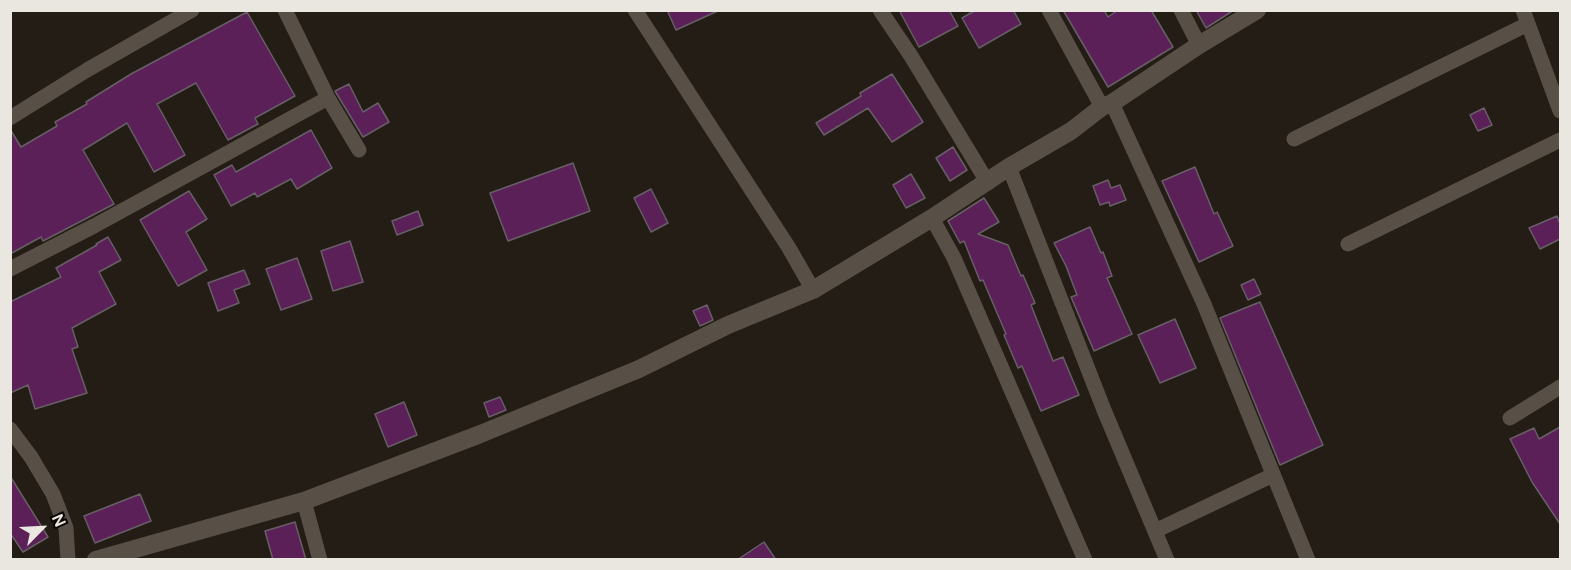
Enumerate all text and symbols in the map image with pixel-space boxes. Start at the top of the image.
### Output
north arrow [12,498,72,558]
text: N [47,511,71,530]

